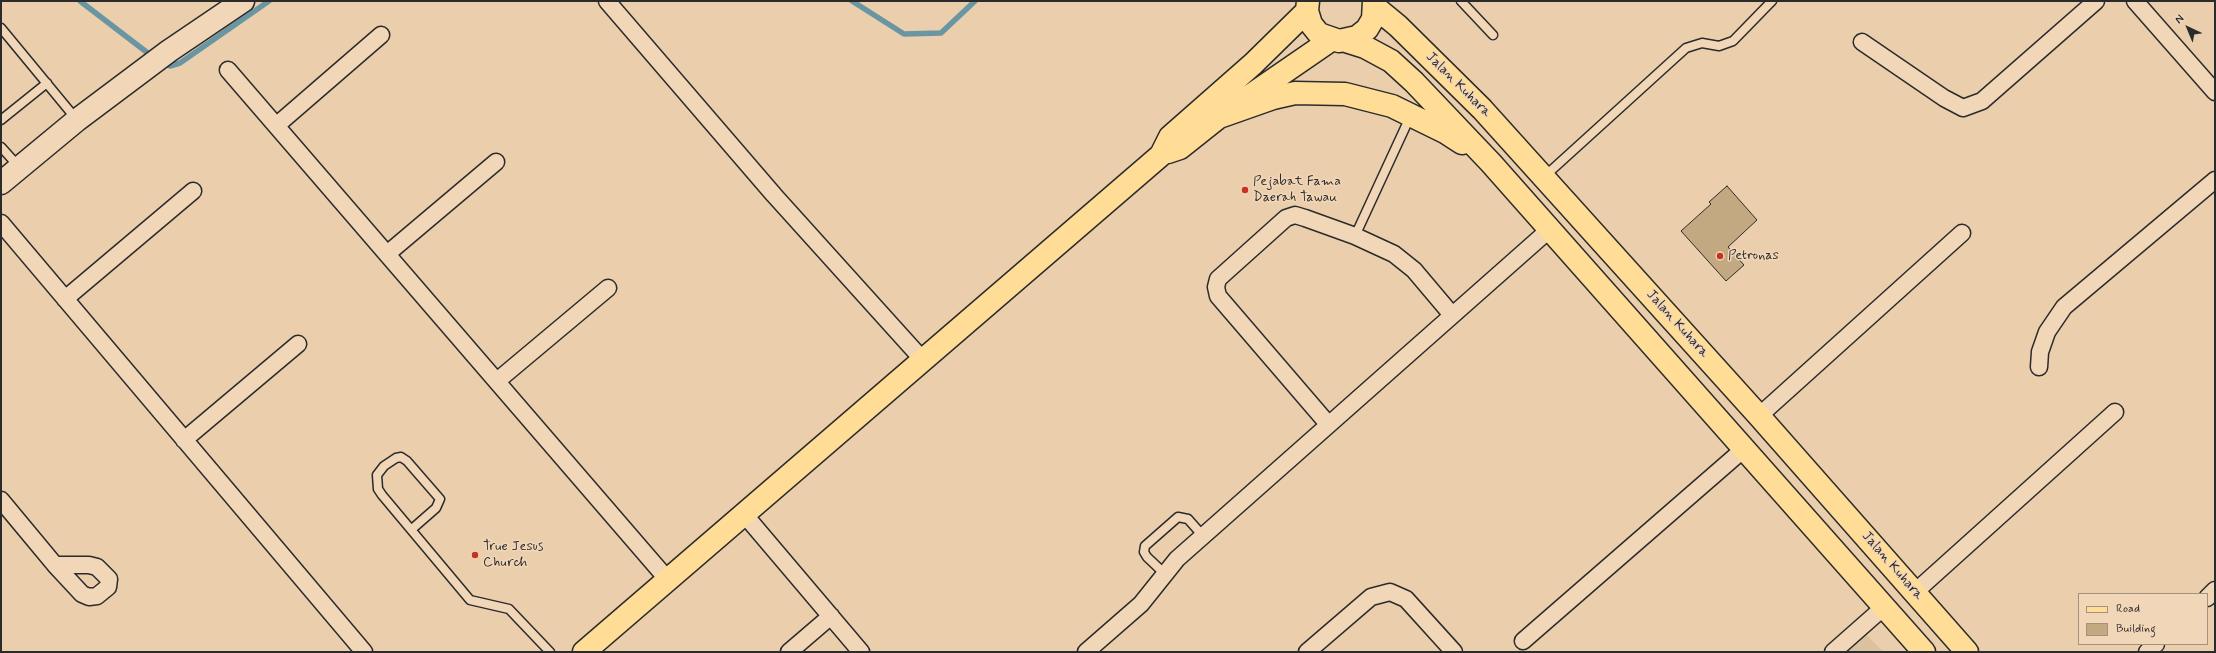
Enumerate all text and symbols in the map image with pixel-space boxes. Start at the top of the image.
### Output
north arrow [2168,8,2208,48]
text: N [2172,12,2187,27]
street label: Jalan Kuhara [1422,49,1494,121]
place label: Pejabat Fama Daerah Tawau [1253,174,1341,206]
marker: Pejabat Fama Daerah Tawau [1240,185,1250,195]
place label: Petronas [1728,248,1779,264]
marker: Petronas [1715,251,1725,261]
street label: Jalan Kuhara [1642,287,1712,361]
street label: Jalan Kuhara [1858,528,1926,604]
place label: True Jesus Church [483,539,543,572]
marker: True Jesus Church [470,550,480,560]
legend [2078,593,2208,645]
text: Road [2116,601,2140,617]
text: Building [2116,621,2156,637]

